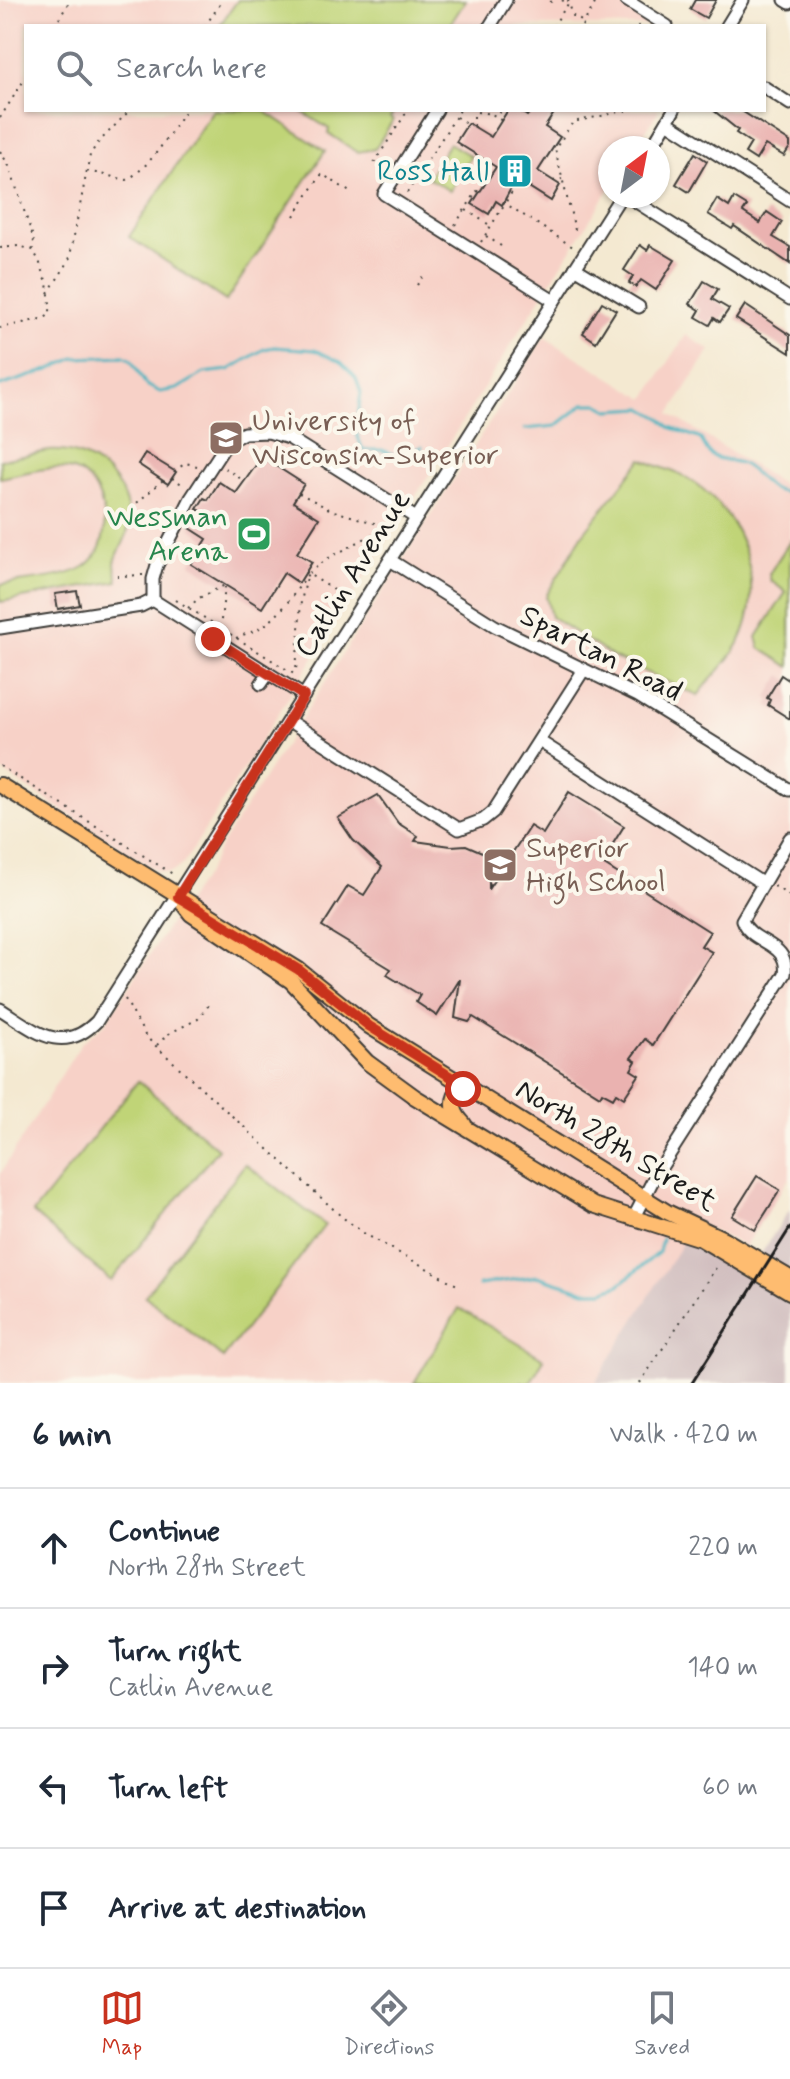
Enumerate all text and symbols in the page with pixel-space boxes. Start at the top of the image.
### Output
search box [24,24,766,112]
icon: search [52,46,96,90]
text: Search here [116,49,267,88]
north arrow [598,136,670,208]
place label: Ross Hall [377,152,489,191]
building icon: Ross Hall [496,152,534,190]
place label: University of Wisconsin-Superior [252,402,499,475]
school or university icon: University of Wisconsin-Superior [207,419,245,457]
street label: Catlin Avenue [286,483,420,665]
place label: Wessman Arena [107,498,229,571]
sports icon: Wessman Arena [235,515,273,553]
street label: Spartan Road [513,596,689,712]
route end [195,621,231,657]
place label: Superior High School [526,829,666,905]
school or university icon: Superior High School [481,846,519,884]
route start [445,1071,481,1107]
street label: North 28th Street [508,1071,724,1222]
text: 6 min [32,1413,112,1458]
text: Walk · 420 m [610,1418,758,1452]
text: Continue [108,1512,220,1551]
icon: ahead [32,1526,76,1570]
text: 220 m [688,1531,758,1565]
text: North 28th Street [108,1551,306,1585]
text: Turn right [108,1632,241,1671]
icon: right [32,1646,76,1690]
text: 140 m [687,1651,758,1685]
text: Catlin Avenue [108,1671,273,1705]
icon: left [32,1766,76,1810]
text: Turn left [108,1769,228,1808]
text: 60 m [702,1771,758,1805]
icon: arrive [32,1886,76,1930]
text: Arrive at destination [108,1889,366,1928]
tab: Map [100,1986,144,2062]
tab: Directions [344,1986,434,2062]
tab: Saved [634,1986,690,2062]

